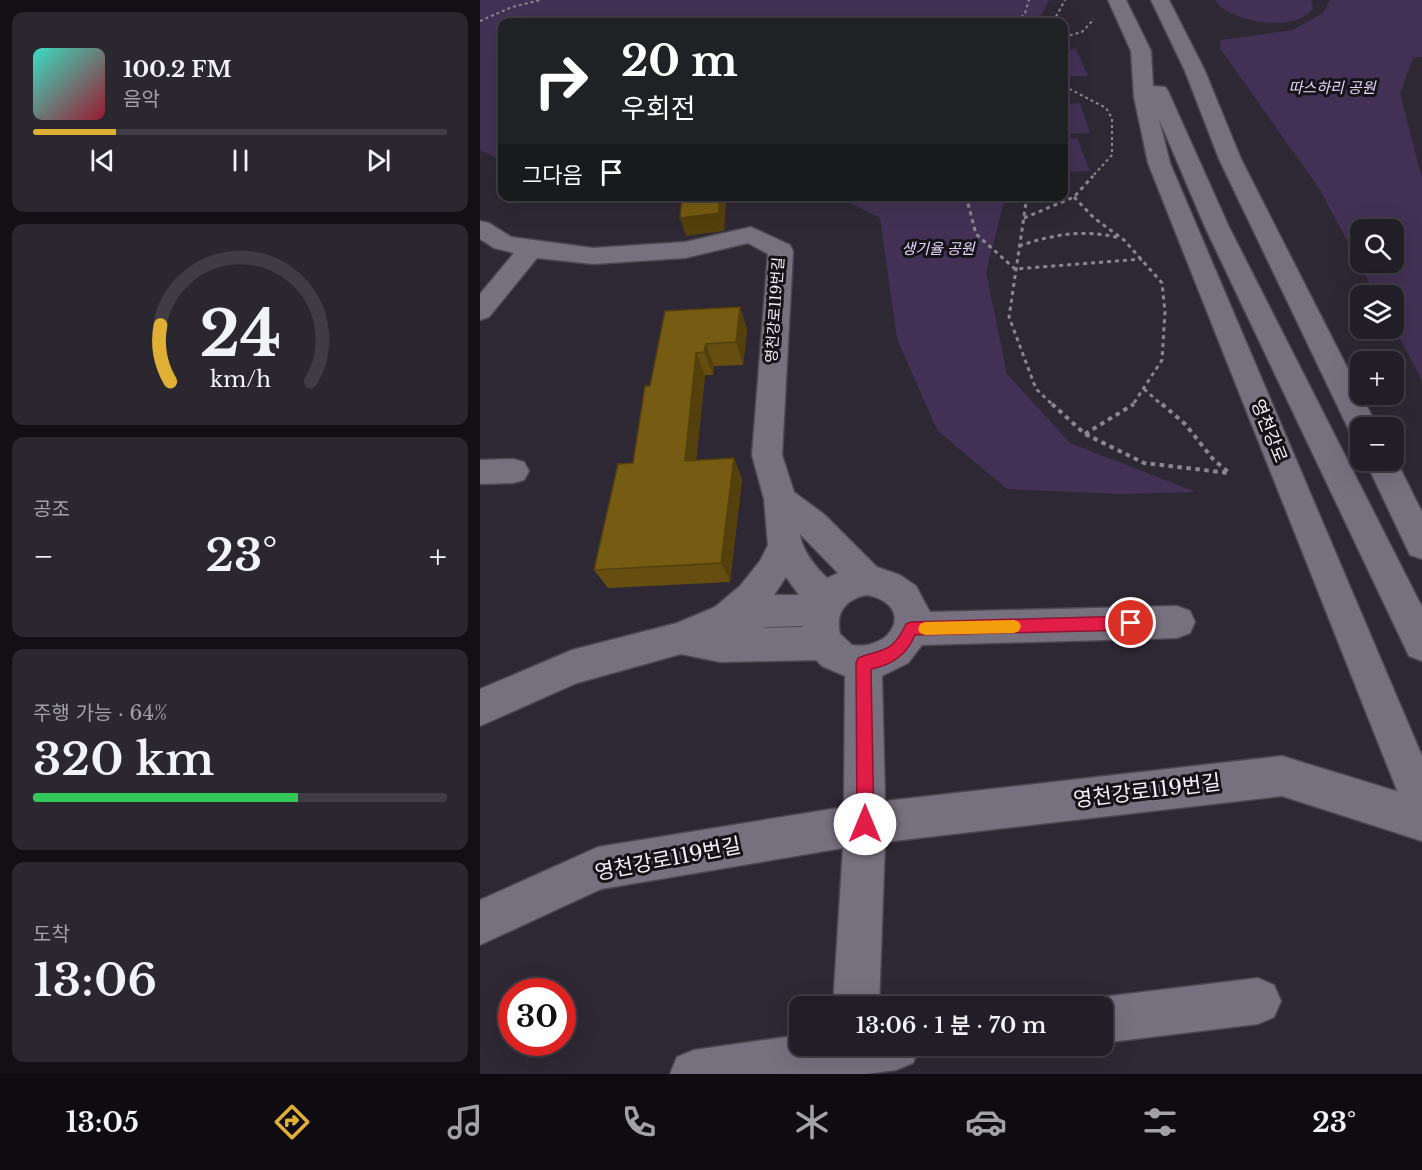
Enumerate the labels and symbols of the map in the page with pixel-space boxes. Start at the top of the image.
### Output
park label: 따스하리 공원 [1289,78,1377,97]
park label: 생기율 공원 [901,239,976,258]
street label: 영천강로119번길 [761,257,788,363]
street label: 영천강로 [1246,396,1292,466]
pin [1105,597,1156,648]
street label: 영천강로119번길 [1072,769,1222,813]
position arrow [833,792,897,856]
street label: 영천강로119번길 [593,832,743,886]
speed limit sign: 30 [498,978,576,1056]

